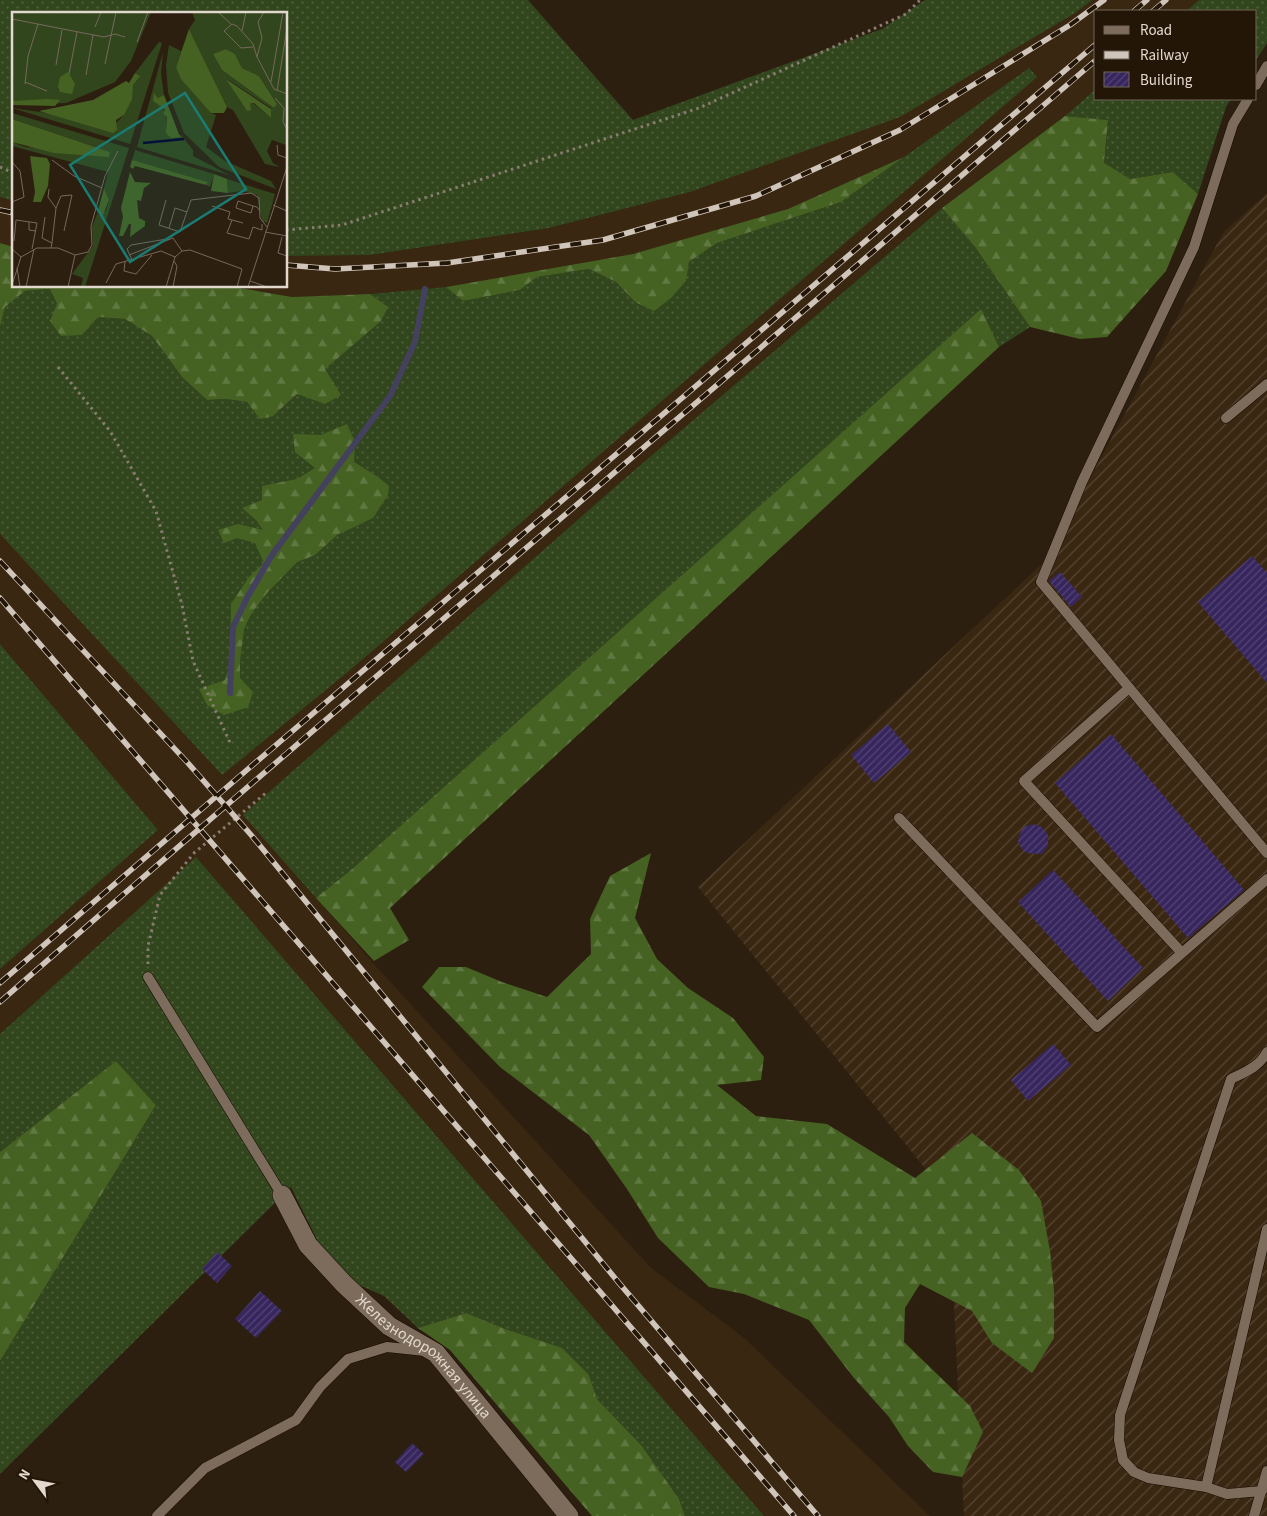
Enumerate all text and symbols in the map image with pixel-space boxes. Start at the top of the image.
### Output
legend [1094,10,1257,100]
inset map [12,12,288,288]
text: Road [1140,20,1172,41]
text: Railway [1140,45,1189,66]
text: Building [1140,70,1193,91]
street label: Железнодорожная улица [350,1289,497,1424]
north arrow [10,1456,60,1506]
text: N [14,1465,36,1484]

